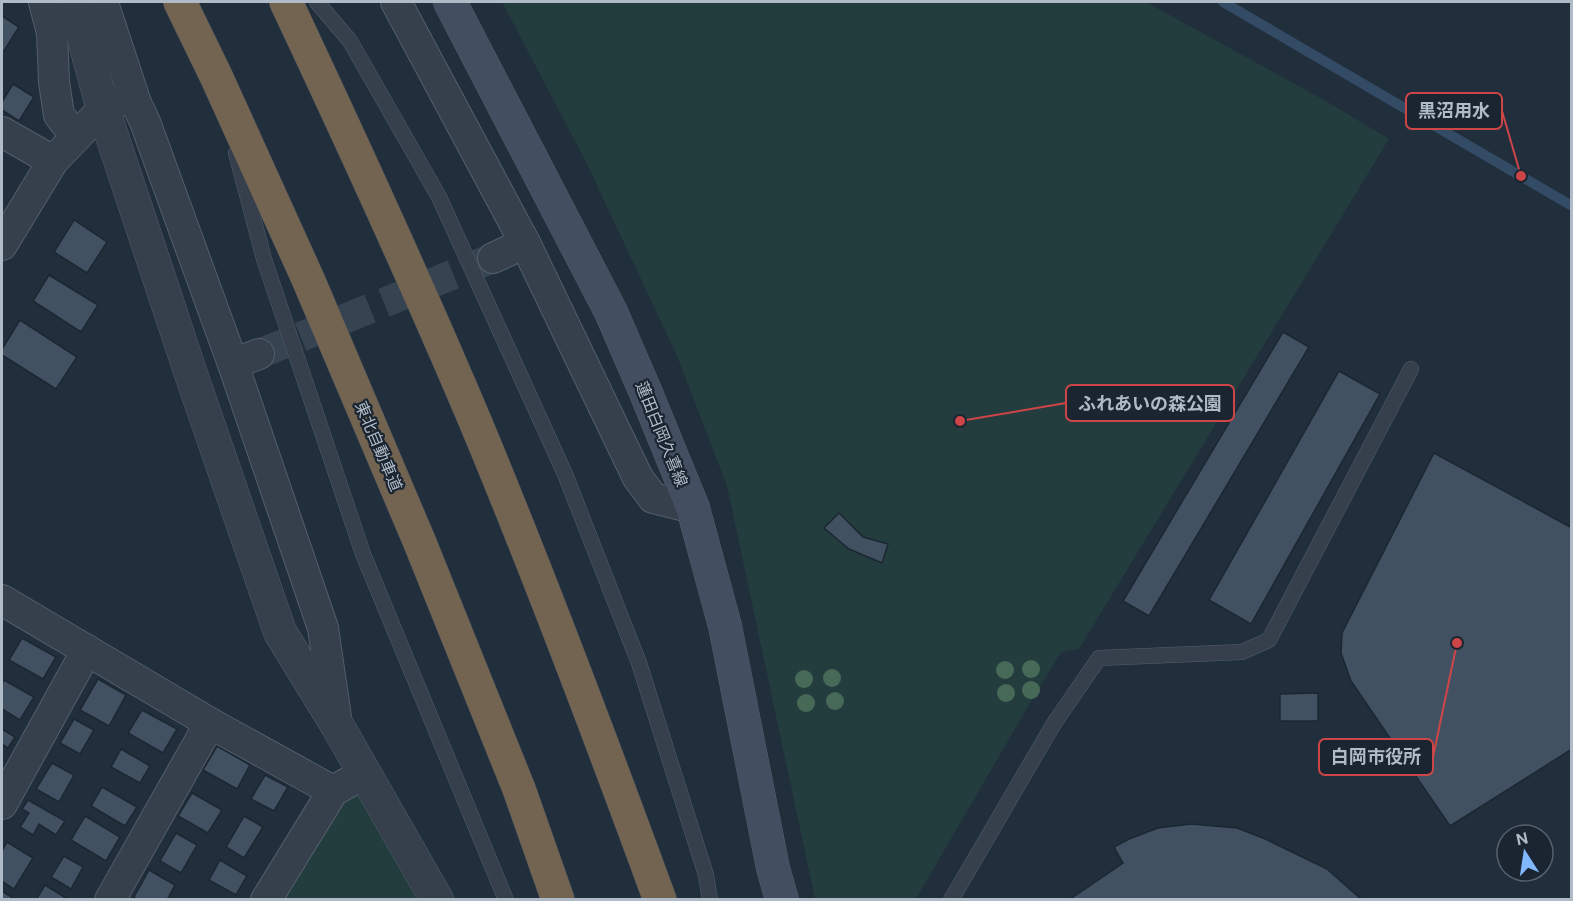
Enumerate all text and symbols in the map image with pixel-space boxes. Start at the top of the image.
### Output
callout: 黒沼用水 [1406,93,1502,129]
text: 黒沼用水 [1418,99,1490,123]
street label: 蓮田白岡久喜線 [631,378,692,490]
callout: ふれあいの森公園 [1066,385,1234,421]
text: ふれあいの森公園 [1078,392,1222,416]
street label: 東北自動車道 [350,398,407,494]
callout: 白岡市役所 [1319,739,1433,775]
text: 白岡市役所 [1331,745,1421,769]
north arrow [1495,823,1555,883]
text: N [1514,827,1530,850]

